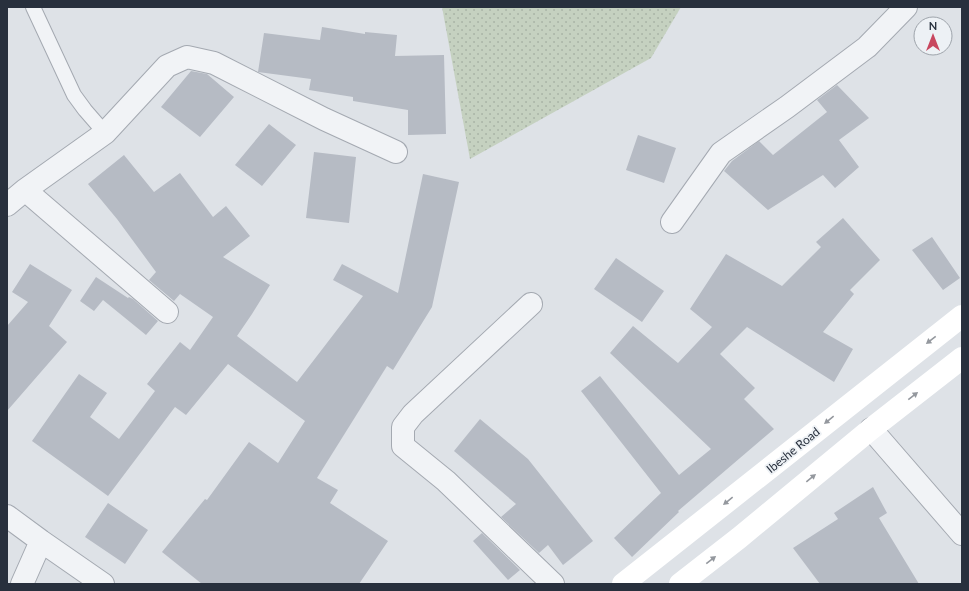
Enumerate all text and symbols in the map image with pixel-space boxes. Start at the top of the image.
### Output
north arrow [913,16,953,56]
text: N [929,19,937,32]
one-way arrow [926,335,937,344]
one-way arrow [907,392,918,401]
one-way arrow [824,416,835,425]
street label: Ibeshe Road [763,424,823,476]
one-way arrow [806,473,817,482]
one-way arrow [722,497,733,506]
one-way arrow [705,556,716,564]

